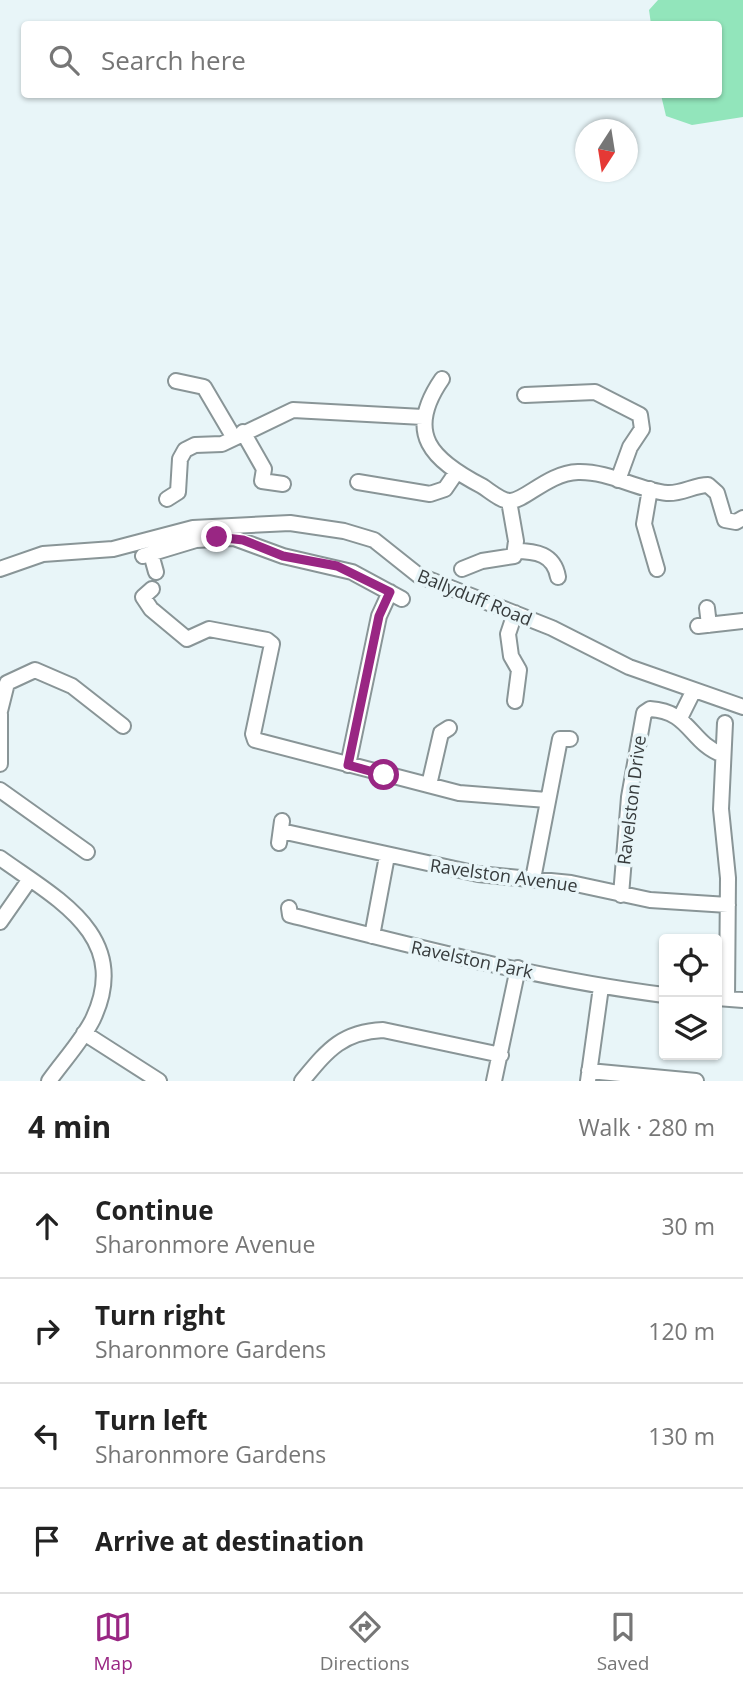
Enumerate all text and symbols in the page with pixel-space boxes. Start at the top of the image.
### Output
search box [21,21,722,98]
icon: search [45,41,83,79]
text: Search here [101,42,246,78]
north arrow [575,119,638,182]
route end [201,521,232,552]
street label: Ballyduff Road [414,563,536,631]
street label: Ravelston Drive [611,734,651,866]
route start [368,759,399,790]
street label: Ravelston Avenue [429,853,579,897]
street label: Ravelston Park [409,934,536,984]
map controls [659,934,722,1060]
button: locate [659,934,722,997]
button: layers [659,997,722,1060]
text: 4 min [28,1106,111,1147]
text: Walk · 280 m [578,1111,715,1143]
text: Continue [95,1192,214,1228]
icon: ahead [28,1207,66,1245]
text: 30 m [661,1210,715,1242]
text: Sharonmore Avenue [95,1228,315,1260]
text: Turn right [95,1297,226,1333]
icon: right [28,1312,66,1350]
text: 120 m [648,1315,715,1347]
text: Sharonmore Gardens [95,1333,326,1365]
text: Turn left [95,1402,207,1438]
icon: left [28,1417,66,1455]
text: 130 m [648,1420,715,1452]
text: Sharonmore Gardens [95,1438,326,1470]
icon: arrive [28,1522,66,1560]
text: Arrive at destination [95,1523,364,1559]
tab: Map [94,1608,133,1676]
tab: Directions [320,1608,410,1676]
tab: Saved [597,1608,649,1676]

